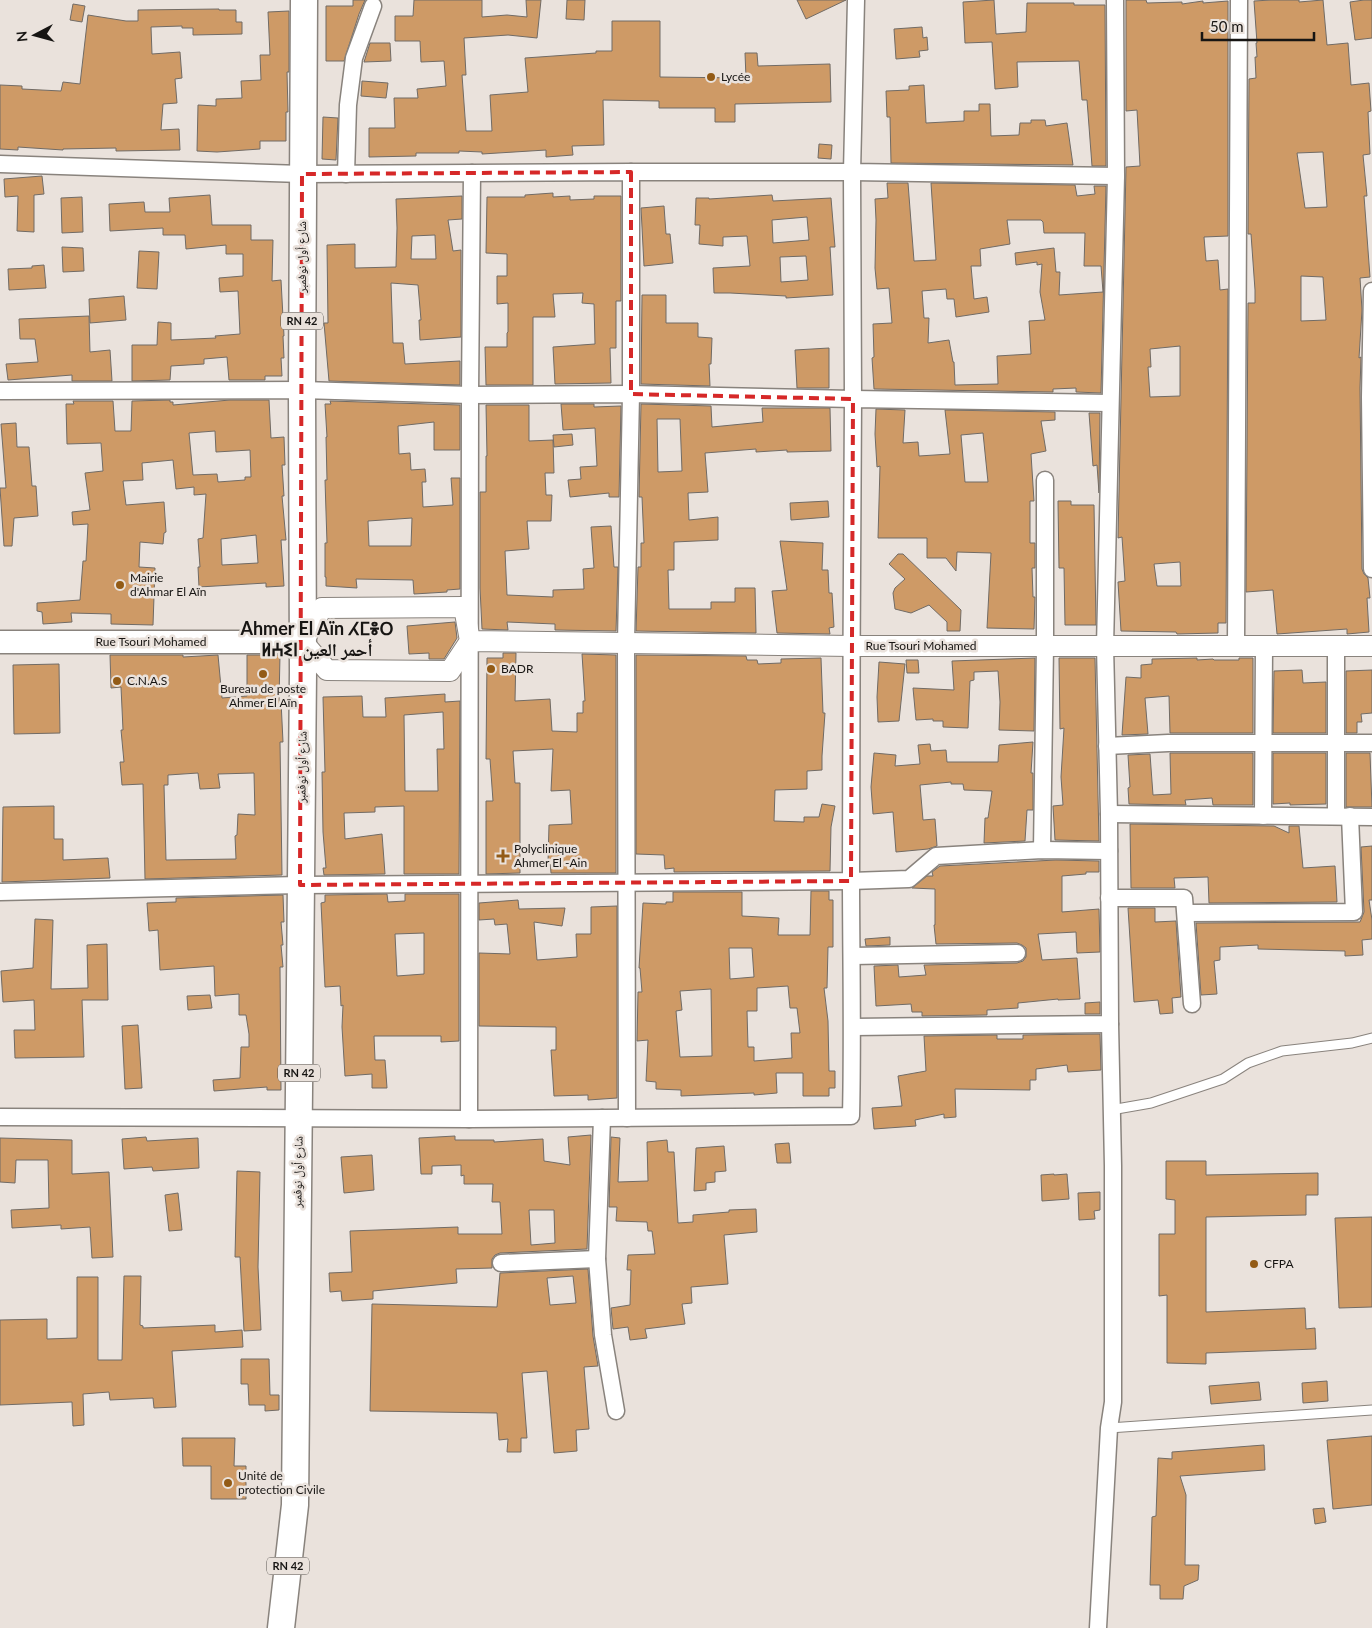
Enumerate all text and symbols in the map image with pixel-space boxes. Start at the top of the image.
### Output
north arrow [10,10,60,60]
scale bar [1202,10,1314,42]
text: 50 m [1210,17,1244,35]
text: N [13,30,31,43]
place label: Lycée [721,69,750,84]
marker: Lycée [705,71,717,83]
street label: شارع أول نوفمبر [294,221,310,294]
road number: RN 42 [281,312,323,330]
place label: Mairie d'Ahmar El Aïn [130,570,206,599]
marker: Mairie d'Ahmar El Aïn [114,579,126,591]
district label: Ahmer El Aïn ⵃⵎⴻⵔ ⵍⵄⵉⵏ أحمر العين [239,617,394,661]
street label: Rue Tsouri Mohamed [95,634,207,649]
street label: Rue Tsouri Mohamed [865,638,977,653]
place label: BADR [501,661,534,676]
marker: BADR [485,663,497,675]
marker: Bureau de poste Ahmer El Aïn [257,668,269,680]
place label: C.N.A.S [127,673,167,688]
marker: C.N.A.S [111,675,123,687]
place label: Bureau de poste Ahmer El Aïn [220,681,306,710]
street label: شارع أول نوفمبر [293,731,311,804]
place label: Polyclinique Ahmer El -Ain [514,841,587,870]
marker: Polyclinique Ahmer El -Ain [496,849,510,863]
road number: RN 42 [278,1064,320,1082]
street label: شارع أول نوفمبر [289,1136,307,1209]
place label: CFPA [1264,1256,1294,1271]
marker: CFPA [1248,1258,1260,1270]
place label: Unité de protection Civile [238,1468,325,1497]
marker: Unité de protection Civile [222,1477,234,1489]
road number: RN 42 [267,1558,309,1574]

